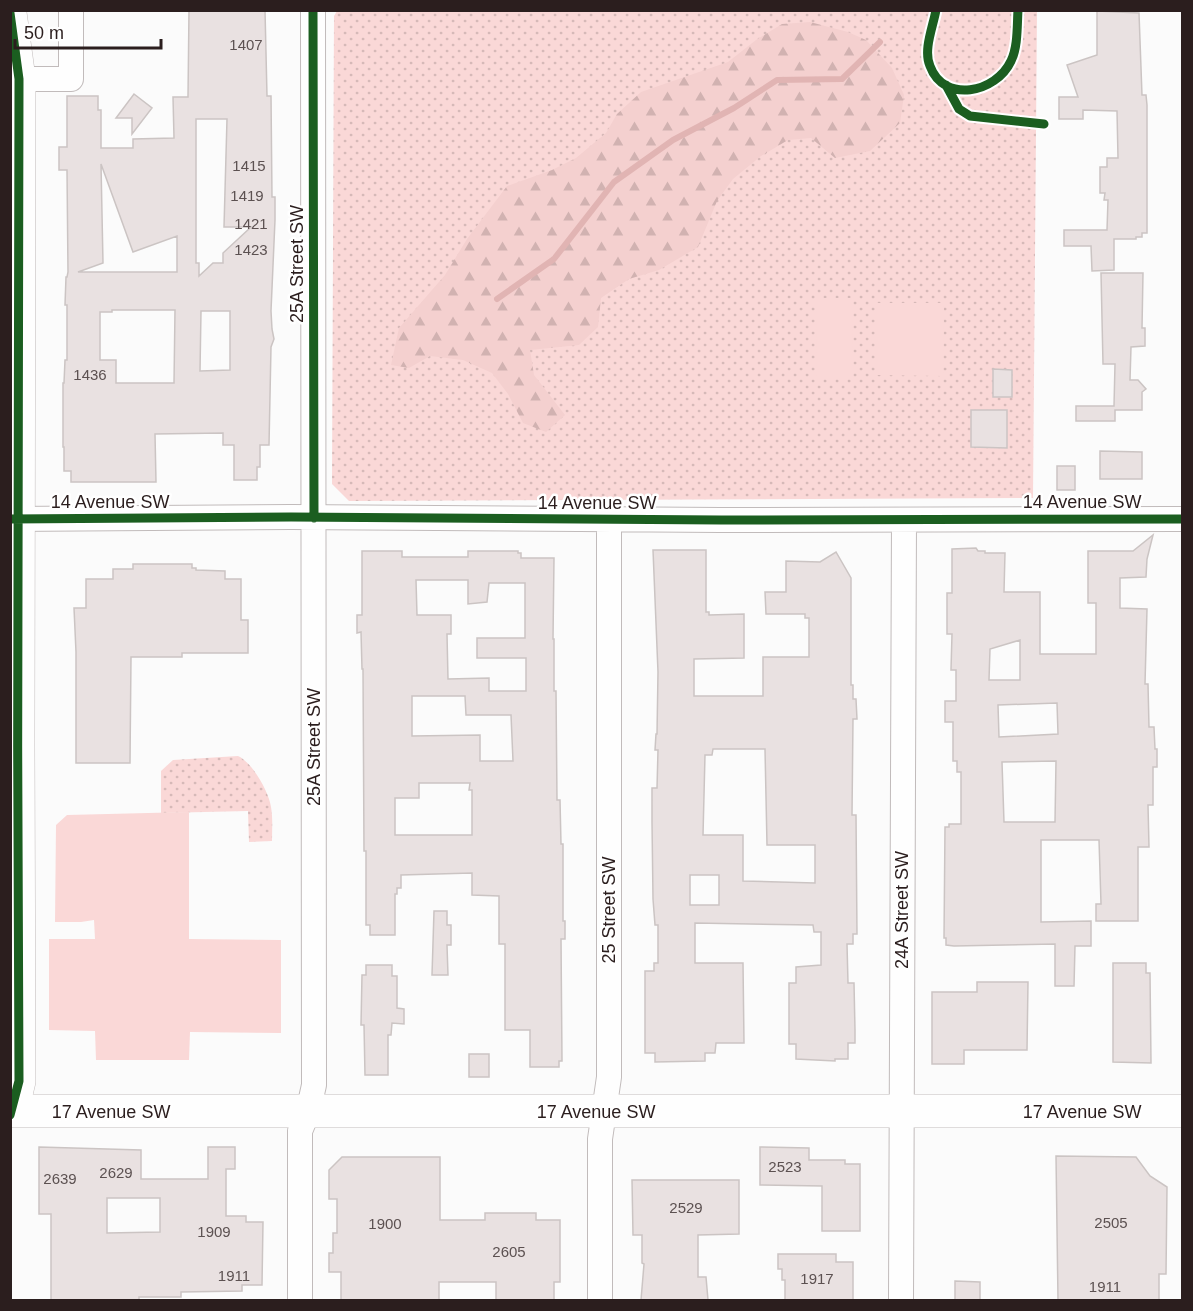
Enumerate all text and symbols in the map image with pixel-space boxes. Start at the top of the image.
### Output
scale bar [15,12,160,50]
text: 50 m [24,23,64,43]
house number: 1407 [229,36,263,53]
house number: 1415 [232,157,266,174]
house number: 1419 [230,187,264,204]
street label: 25A Street SW [287,205,307,323]
house number: 1421 [234,215,268,232]
house number: 1423 [234,241,268,258]
house number: 1436 [73,366,107,383]
street label: 14 Avenue SW [51,492,169,512]
street label: 14 Avenue SW [1023,492,1141,512]
street label: 14 Avenue SW [538,493,656,513]
street label: 25A Street SW [304,688,324,806]
street label: 24A Street SW [892,851,912,969]
street label: 25 Street SW [599,856,619,964]
street label: 17 Avenue SW [52,1102,170,1122]
street label: 17 Avenue SW [537,1102,655,1122]
street label: 17 Avenue SW [1023,1102,1141,1122]
house number: 2523 [768,1158,802,1175]
house number: 2629 [99,1164,133,1181]
house number: 2639 [43,1170,77,1187]
house number: 2529 [669,1199,703,1216]
house number: 2505 [1094,1214,1128,1231]
house number: 1900 [368,1215,402,1232]
house number: 1909 [197,1223,231,1240]
house number: 2605 [492,1243,526,1260]
house number: 1911 [218,1267,250,1284]
house number: 1917 [800,1270,834,1287]
house number: 1911 [1089,1278,1121,1295]

